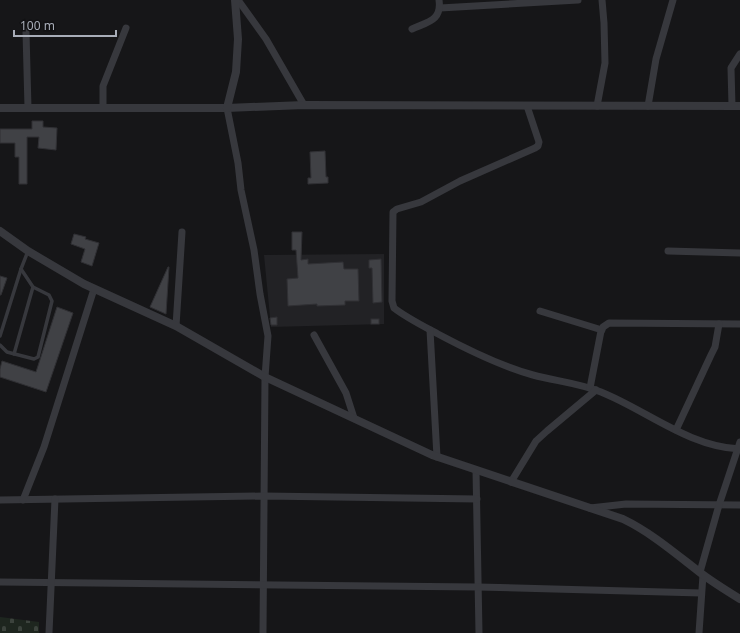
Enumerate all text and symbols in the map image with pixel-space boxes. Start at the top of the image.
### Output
scale bar [14,12,116,38]
text: 100 m [20,17,55,34]

